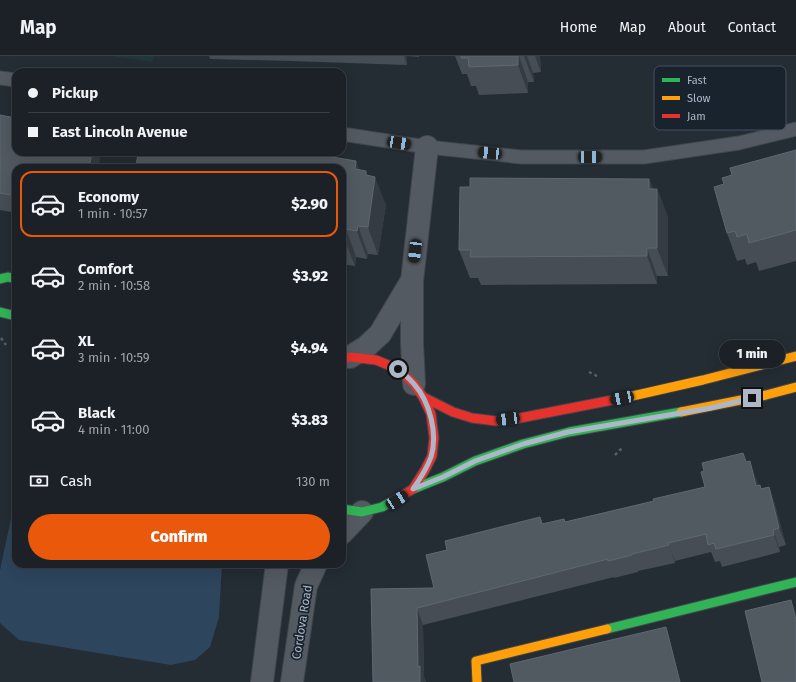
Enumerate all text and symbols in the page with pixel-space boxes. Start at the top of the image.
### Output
text: Map [20,16,57,39]
text: Home [560,19,597,36]
text: Map [619,19,646,36]
text: About [668,19,706,36]
text: Contact [728,19,776,36]
legend [654,66,786,130]
text: Fast [687,74,707,87]
text: Pickup [52,84,98,102]
text: Slow [687,92,711,105]
text: Jam [687,110,706,123]
text: East Lincoln Avenue [52,123,188,141]
car [386,135,412,151]
car [478,146,502,160]
car [578,151,602,163]
icon: car [30,186,66,222]
text: Economy [78,188,139,206]
text: $2.90 [291,195,328,213]
text: 1 min · 10:57 [78,206,148,221]
car [408,238,422,264]
icon: car [30,258,66,294]
text: Comfort [78,260,134,278]
text: $3.92 [292,267,328,285]
text: 2 min · 10:58 [78,278,150,293]
icon: car [30,330,66,366]
text: XL [78,332,94,350]
text: $4.94 [291,339,328,357]
callout: 1 min [719,340,785,368]
text: 1 min [736,346,768,361]
text: 3 min · 10:59 [78,350,150,365]
route start [389,360,407,378]
route end [743,389,761,407]
car [609,390,635,406]
icon: car [30,402,66,438]
text: Black [78,404,115,422]
text: $3.83 [291,411,328,429]
car [495,412,521,426]
text: 4 min · 11:00 [78,422,150,437]
icon: cash [28,470,50,492]
text: Cash [60,472,92,490]
text: 130 m [296,474,330,489]
car [384,488,410,512]
button: Confirm [28,514,330,560]
street label: Cordova Road [289,584,315,660]

